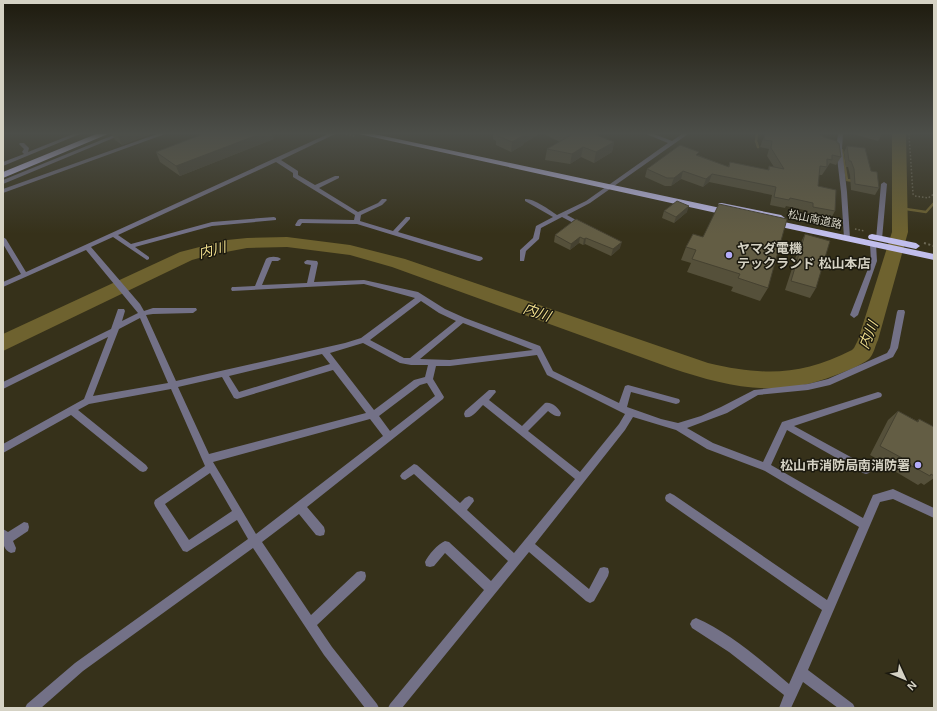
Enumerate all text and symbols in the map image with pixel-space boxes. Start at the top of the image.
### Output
street label: 松山南道路 [787,207,843,231]
water label: 内川 [196,238,229,261]
place label: ヤマダ電機 テックランド 松山本店 [737,241,871,271]
marker: ヤマダ電機 テックランド 松山本店 [724,250,734,260]
water label: 内川 [521,300,555,325]
water label: 内川 [855,317,881,351]
place label: 松山市消防局南消防署 [780,458,910,473]
marker: 松山市消防局南消防署 [913,460,923,470]
north arrow [885,659,925,699]
text: N [905,679,919,693]

